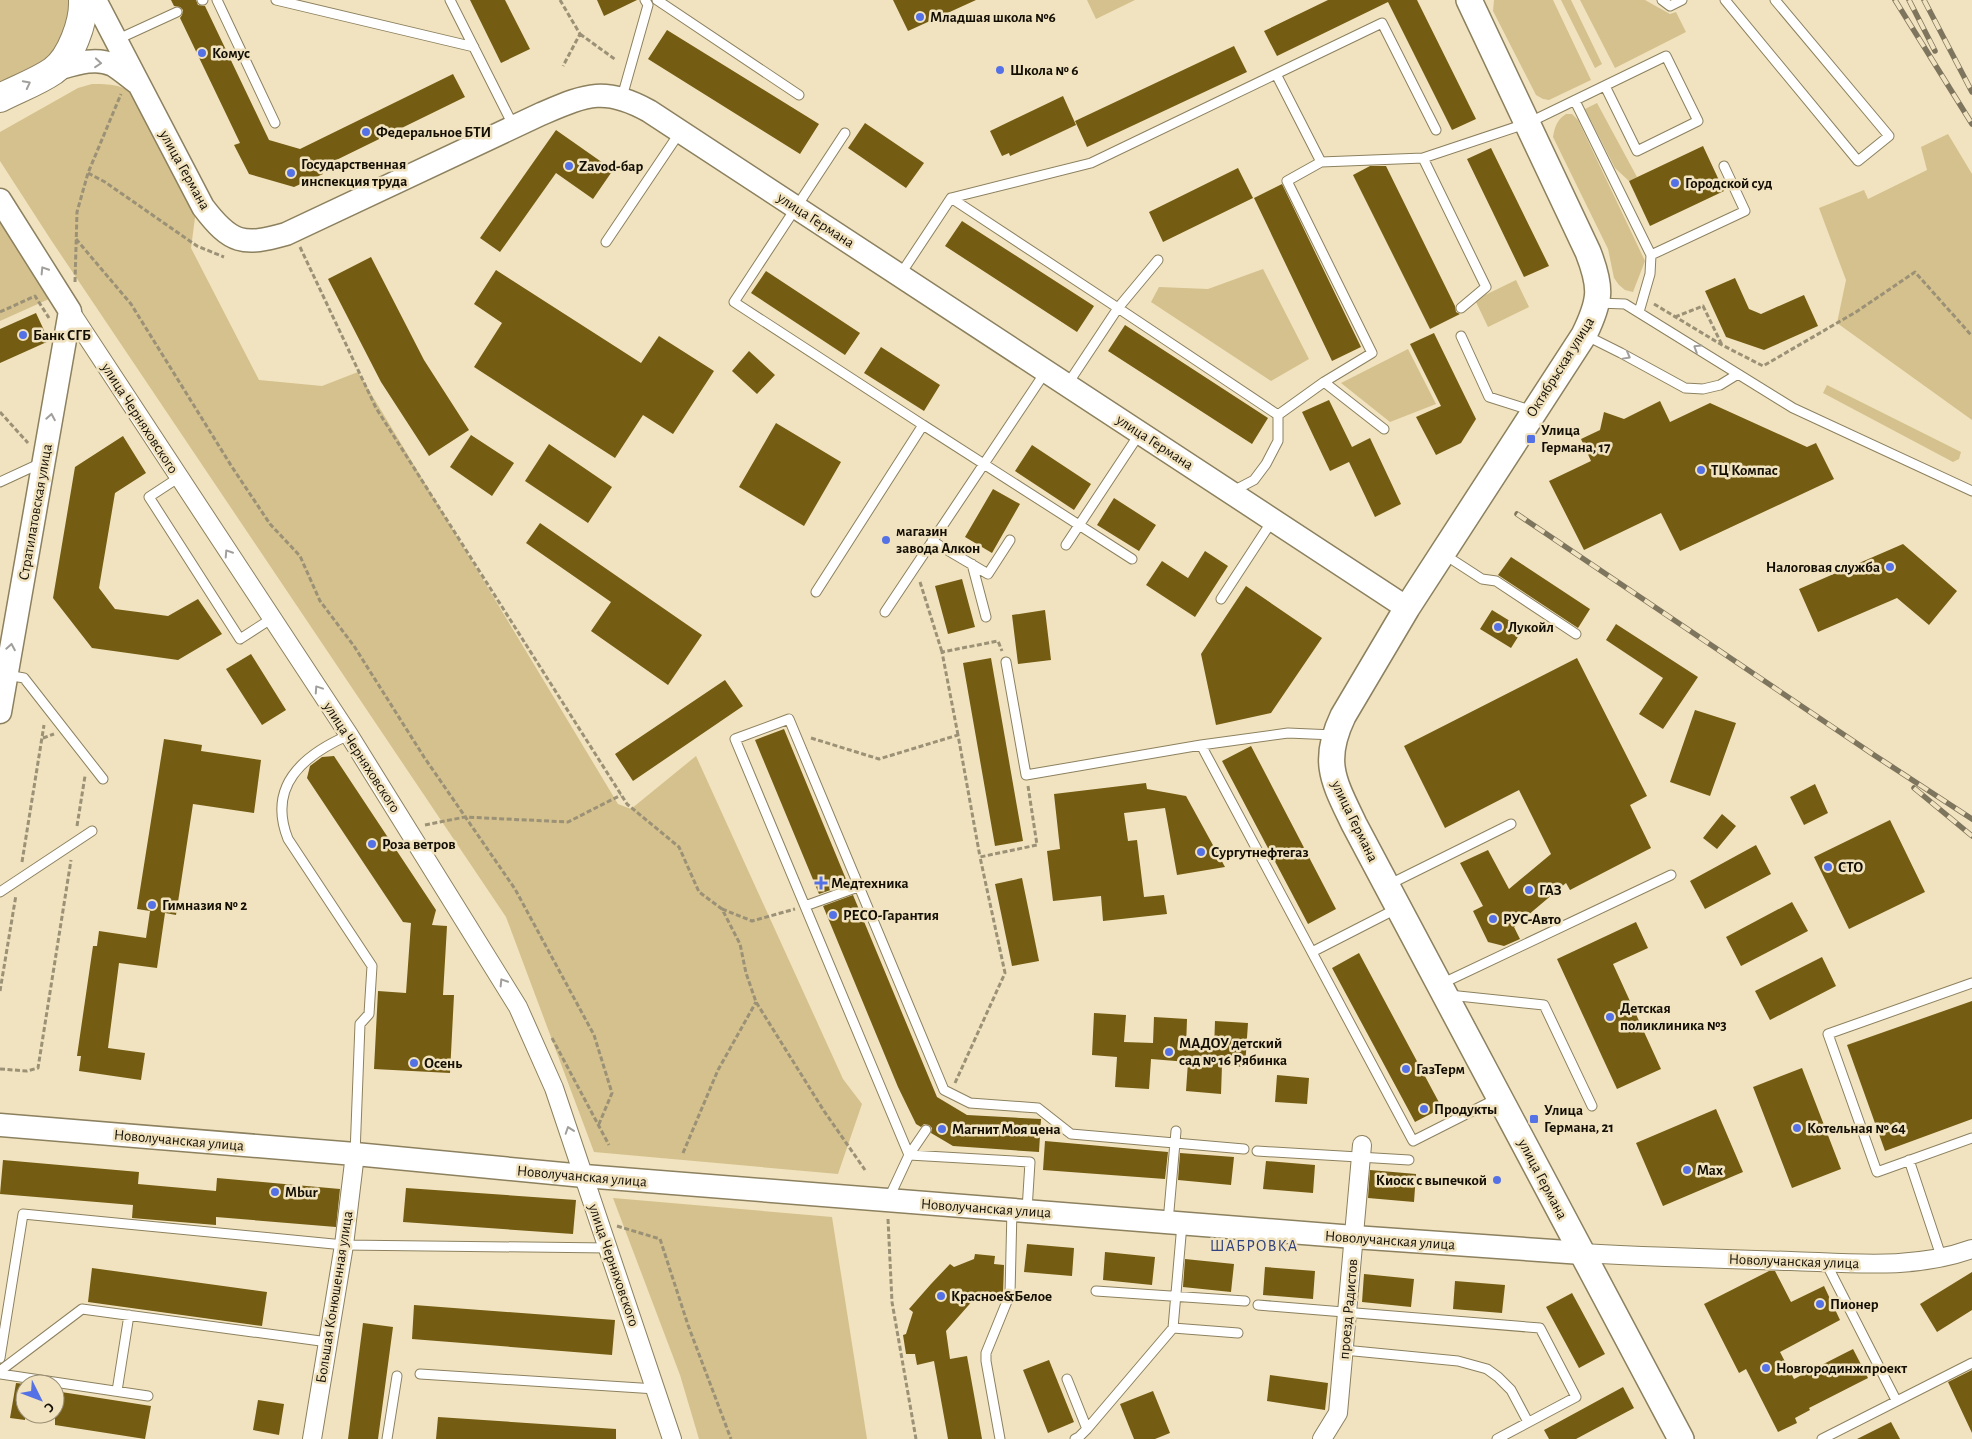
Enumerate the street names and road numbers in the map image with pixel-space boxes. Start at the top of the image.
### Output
street label: улица Германа [156,127,213,213]
street label: улица Германа [774,190,857,251]
street label: Октябрьская улица [1524,314,1597,420]
street label: улица Черняховского [98,360,181,476]
street label: улица Германа [1113,412,1196,473]
street label: Стратилатовская улица [16,442,55,582]
street label: улица Черняховского [320,699,403,815]
street label: улица Германа [1328,777,1381,864]
street label: Новолучанская улица [113,1127,245,1154]
street label: улица Германа [1515,1136,1570,1222]
street label: Новолучанская улица [516,1163,648,1190]
street label: Новолучанская улица [920,1196,1052,1221]
street label: улица Черняховского [585,1201,641,1328]
street label: Большая Конюшенная улица [313,1210,356,1384]
street label: Новолучанская улица [1324,1228,1456,1253]
street label: Новолучанская улица [1728,1252,1860,1271]
street label: проезд Радистов [1337,1258,1360,1360]

